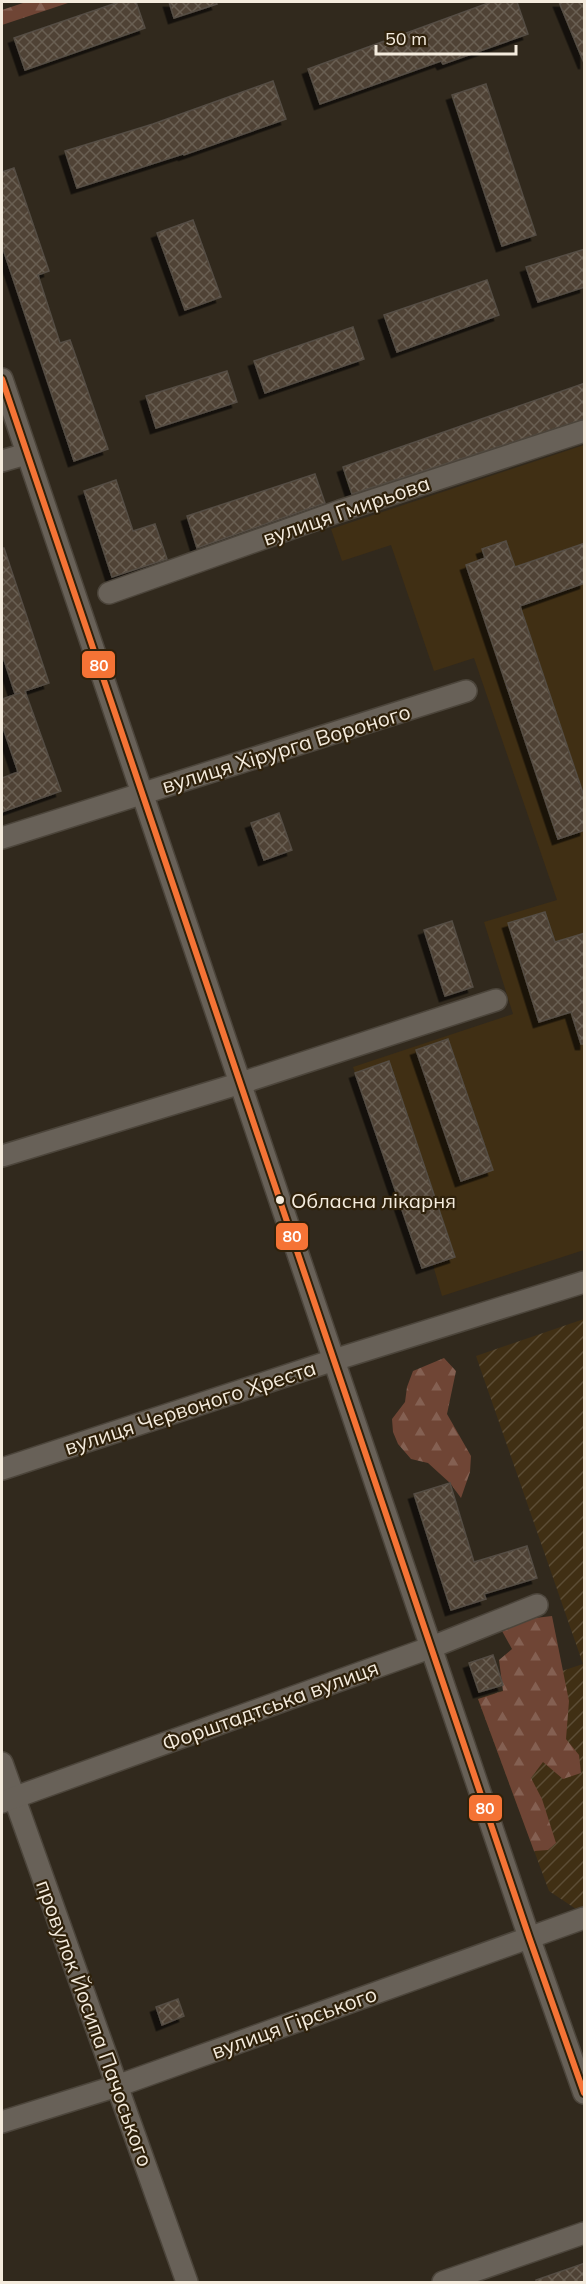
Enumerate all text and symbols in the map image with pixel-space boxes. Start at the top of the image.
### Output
scale bar [376,18,516,56]
text: 50 m [385,27,427,50]
street label: вулиця Гмирьова [259,469,433,551]
line badge: 80 [81,650,116,679]
text: 80 [89,655,109,675]
street label: вулиця Хірурга Вороного [159,698,413,798]
place label: Обласна лікарня [291,1188,456,1213]
marker: Обласна лікарня [274,1194,286,1206]
line badge: 80 [275,1222,309,1251]
text: 80 [282,1226,302,1246]
street label: вулиця Червоного Хреста [61,1354,319,1460]
street label: Форштадтська вулиця [158,1654,382,1756]
line badge: 80 [468,1794,503,1822]
text: 80 [475,1798,495,1818]
street label: провулок Йосипа Пачоського [31,1876,159,2170]
street label: вулиця Гірського [208,1980,380,2064]

